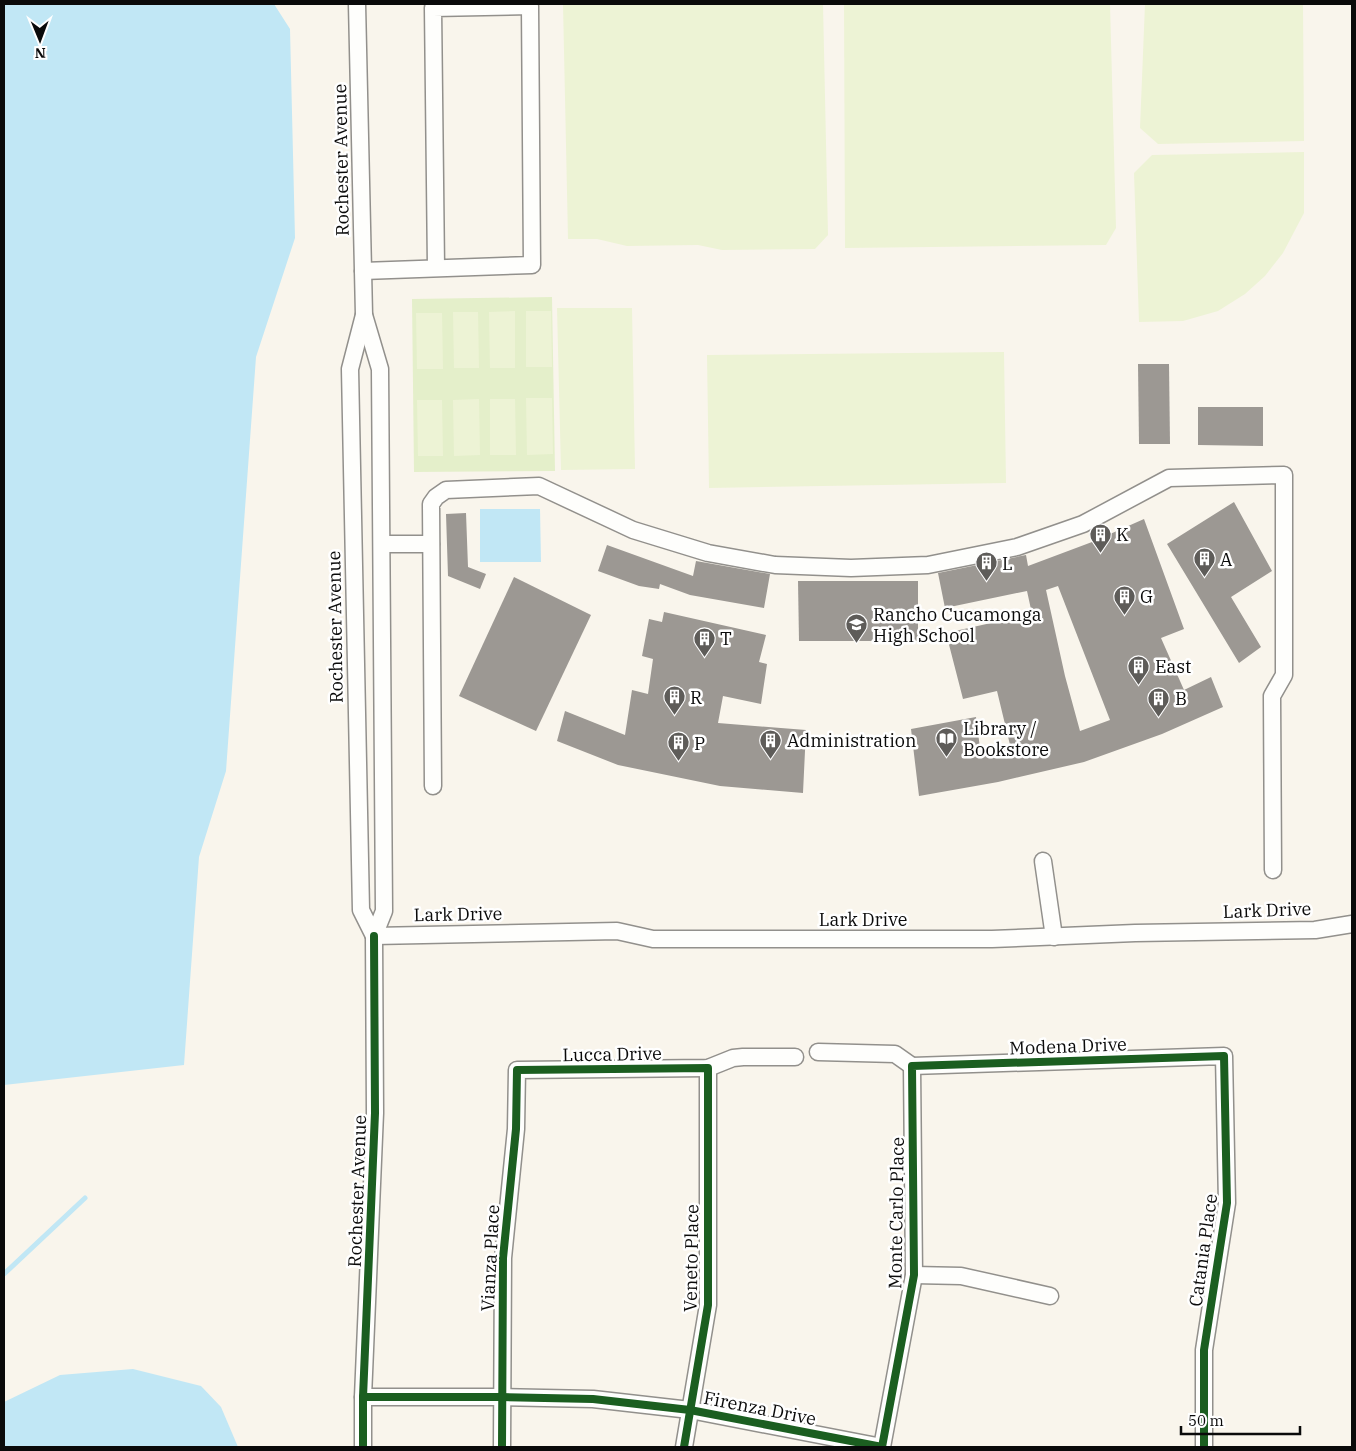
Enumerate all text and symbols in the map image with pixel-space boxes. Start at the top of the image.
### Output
north arrow [15,15,65,65]
text: N [35,44,46,62]
street label: Rochester Avenue [328,84,354,236]
building icon: K [1088,522,1112,553]
place label: K [1116,523,1129,546]
building icon: A [1192,547,1216,578]
place label: A [1220,548,1233,571]
street label: Rochester Avenue [322,551,348,703]
building icon: L [974,551,998,582]
place label: L [1002,552,1013,575]
building icon: G [1112,584,1136,615]
place label: G [1140,585,1153,608]
place label: Rancho Cucamonga High School [873,603,1042,647]
school or university icon: Rancho Cucamonga High School [845,612,869,643]
building icon: T [692,626,716,657]
place label: T [720,627,732,650]
building icon: East [1127,654,1151,685]
place label: East [1155,655,1191,678]
building icon: R [662,685,686,716]
place label: R [690,686,702,709]
building icon: B [1147,686,1171,717]
place label: B [1175,687,1187,710]
place label: Library / Bookstore [963,717,1049,761]
library icon: Library / Bookstore [935,726,959,757]
building icon: Administration [759,728,783,759]
place label: Administration [787,729,917,752]
building icon: P [666,731,690,762]
place label: P [694,732,705,755]
street label: Lark Drive [1222,897,1312,923]
street label: Lark Drive [413,902,503,926]
street label: Lark Drive [819,908,907,931]
street label: Modena Drive [1009,1032,1127,1060]
street label: Lucca Drive [562,1042,662,1066]
street label: Rochester Avenue [343,1114,371,1268]
street label: Monte Carlo Place [883,1137,909,1289]
street label: Catania Place [1184,1192,1222,1308]
street label: Vianza Place [476,1204,504,1312]
street label: Veneto Place [679,1204,703,1312]
street label: Firenza Drive [702,1386,818,1430]
scale bar [1181,1404,1300,1436]
text: 50 m [1188,1411,1224,1430]

